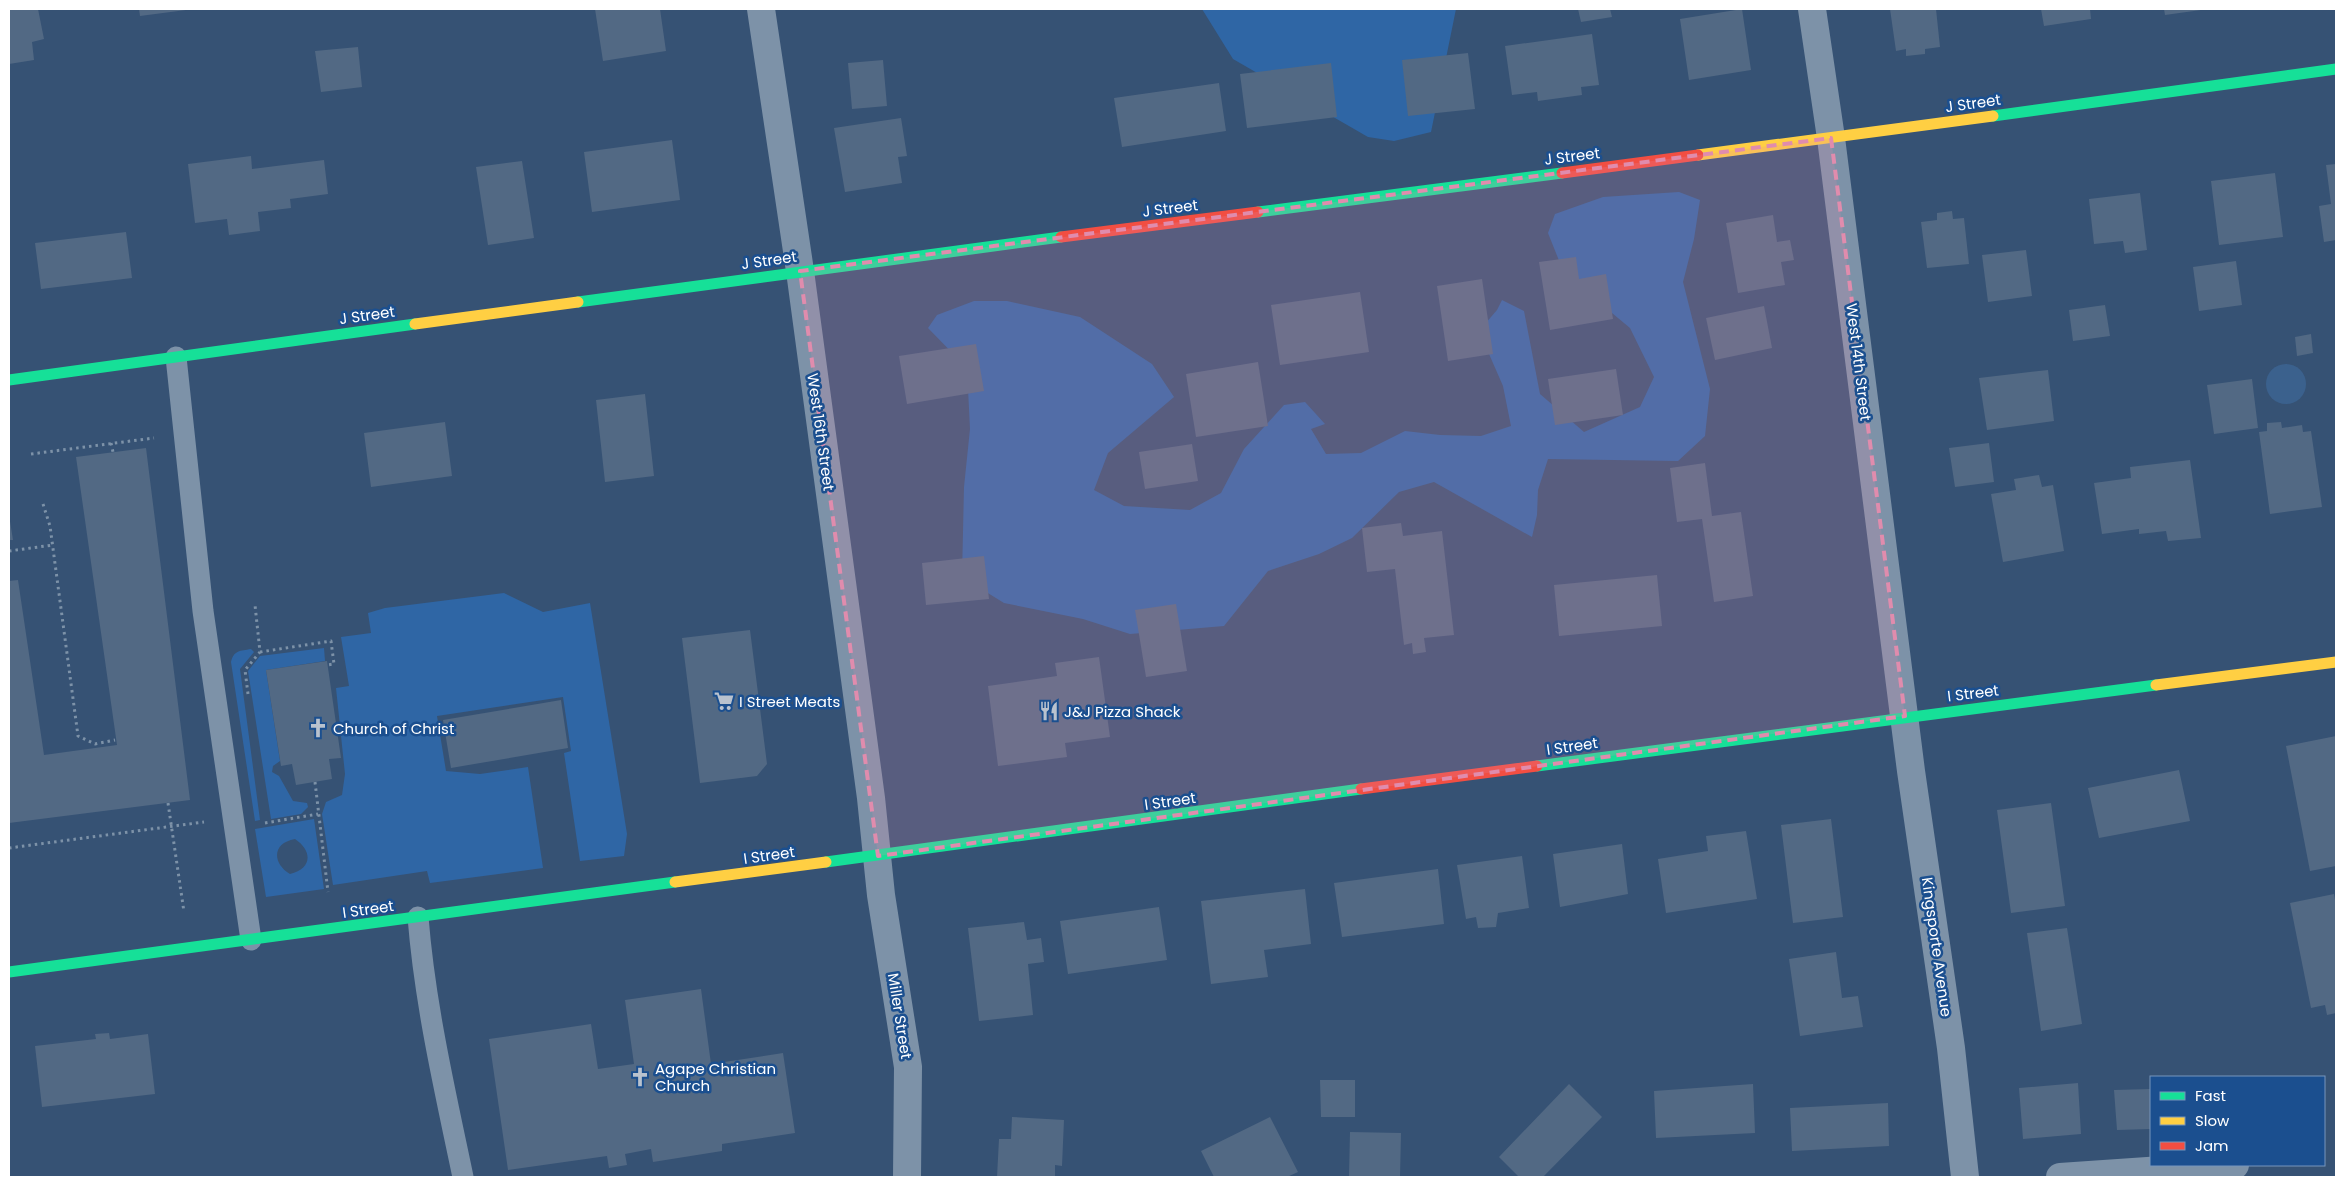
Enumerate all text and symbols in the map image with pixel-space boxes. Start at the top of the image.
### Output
street label: J Street [1944,89,2002,117]
street label: J Street [1543,142,1601,170]
street label: J Street [1141,194,1199,222]
street label: J Street [740,246,798,274]
street label: J Street [338,301,396,329]
street label: West 14th Street [1841,302,1877,422]
street label: West 16th Street [802,372,840,492]
street label: I Street [1946,679,2000,707]
supermarket icon: I Street Meats [713,690,735,712]
place label: I Street Meats [739,691,840,712]
restaurant icon: J&J Pizza Shack [1038,700,1060,722]
place label: J&J Pizza Shack [1064,701,1181,722]
church icon: Church of Christ [307,717,329,739]
place label: Church of Christ [333,718,454,739]
street label: I Street [1545,732,1599,760]
street label: I Street [1143,787,1197,815]
street label: I Street [742,841,796,869]
street label: Kingsporte Avenue [1917,876,1957,1018]
street label: I Street [341,895,395,923]
street label: Miller Street [883,971,917,1061]
place label: Agape Christian Church [655,1058,776,1096]
church icon: Agape Christian Church [629,1066,651,1088]
legend [2150,1076,2325,1166]
text: Fast [2195,1085,2226,1106]
text: Slow [2195,1110,2230,1131]
text: Jam [2195,1135,2229,1156]

